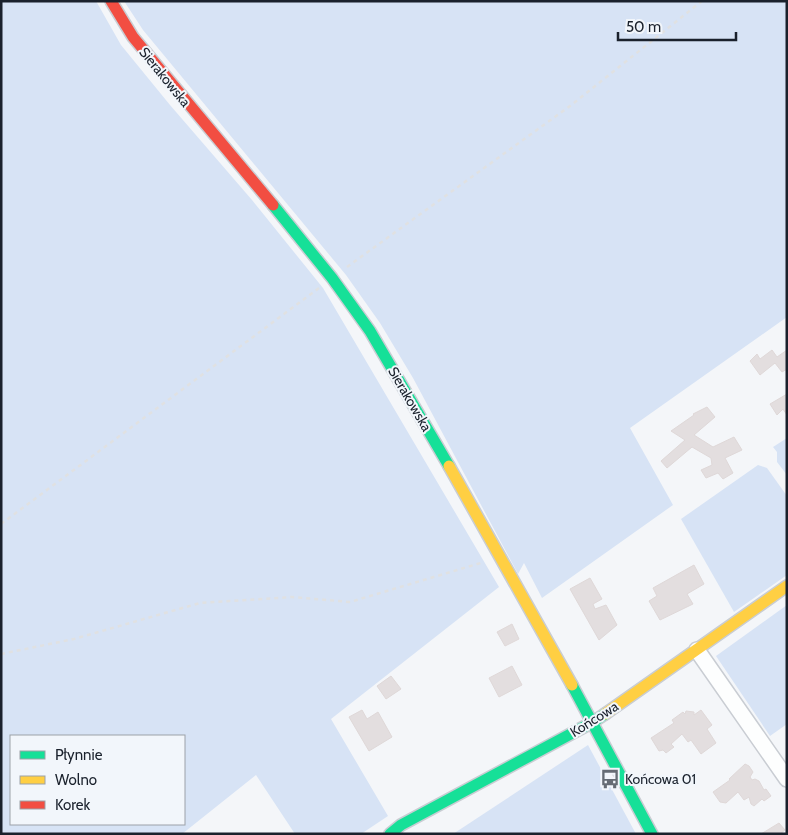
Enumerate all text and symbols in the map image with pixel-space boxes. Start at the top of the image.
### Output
scale bar [618,10,736,42]
text: 50 m [626,18,661,36]
street label: Sierakowska [135,43,195,111]
street label: Sierakowska [384,363,436,435]
street label: Końcowa [566,697,622,741]
legend [10,735,185,825]
text: Płynnie [55,746,103,764]
bus stop icon: Końcowa 01 [599,768,621,790]
place label: Końcowa 01 [625,770,696,788]
text: Wolno [55,771,97,789]
text: Korek [55,796,90,814]

